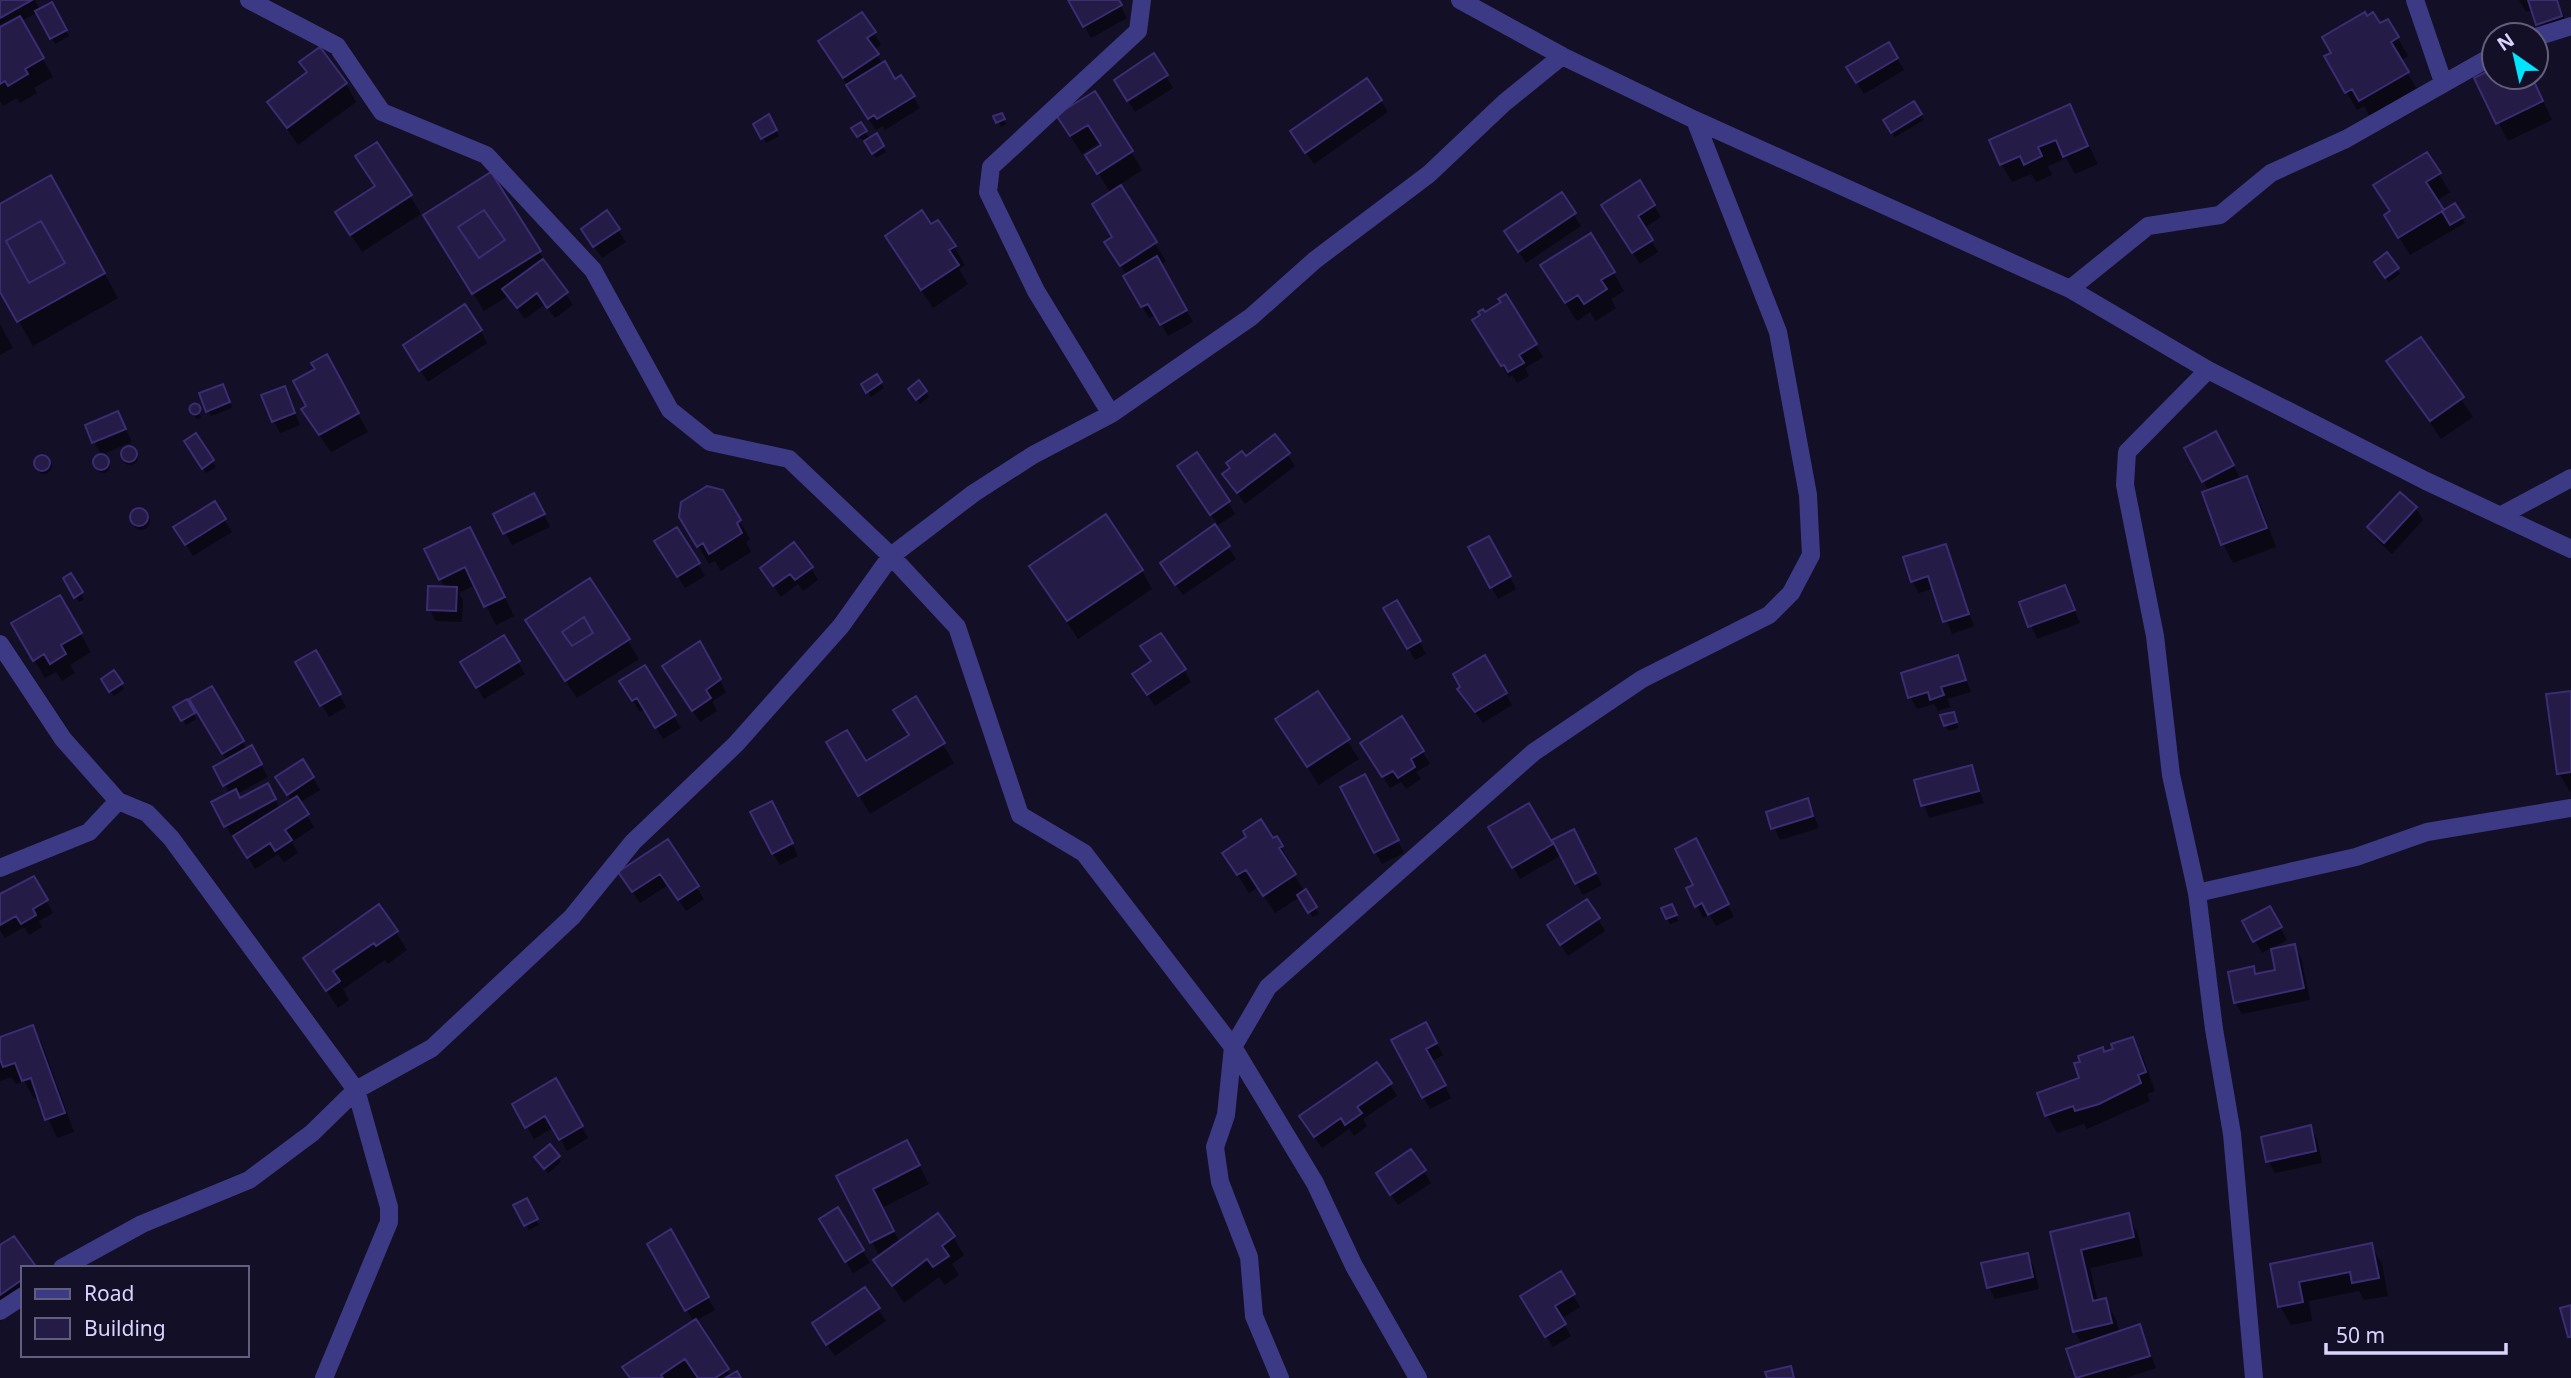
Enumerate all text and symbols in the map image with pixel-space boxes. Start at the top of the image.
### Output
north arrow [2480,21,2550,91]
text: N [2492,27,2519,57]
legend [21,1266,248,1357]
text: Road [84,1279,134,1307]
scale bar [2326,1312,2506,1356]
text: Building [84,1314,166,1342]
text: 50 m [2336,1321,2385,1349]

